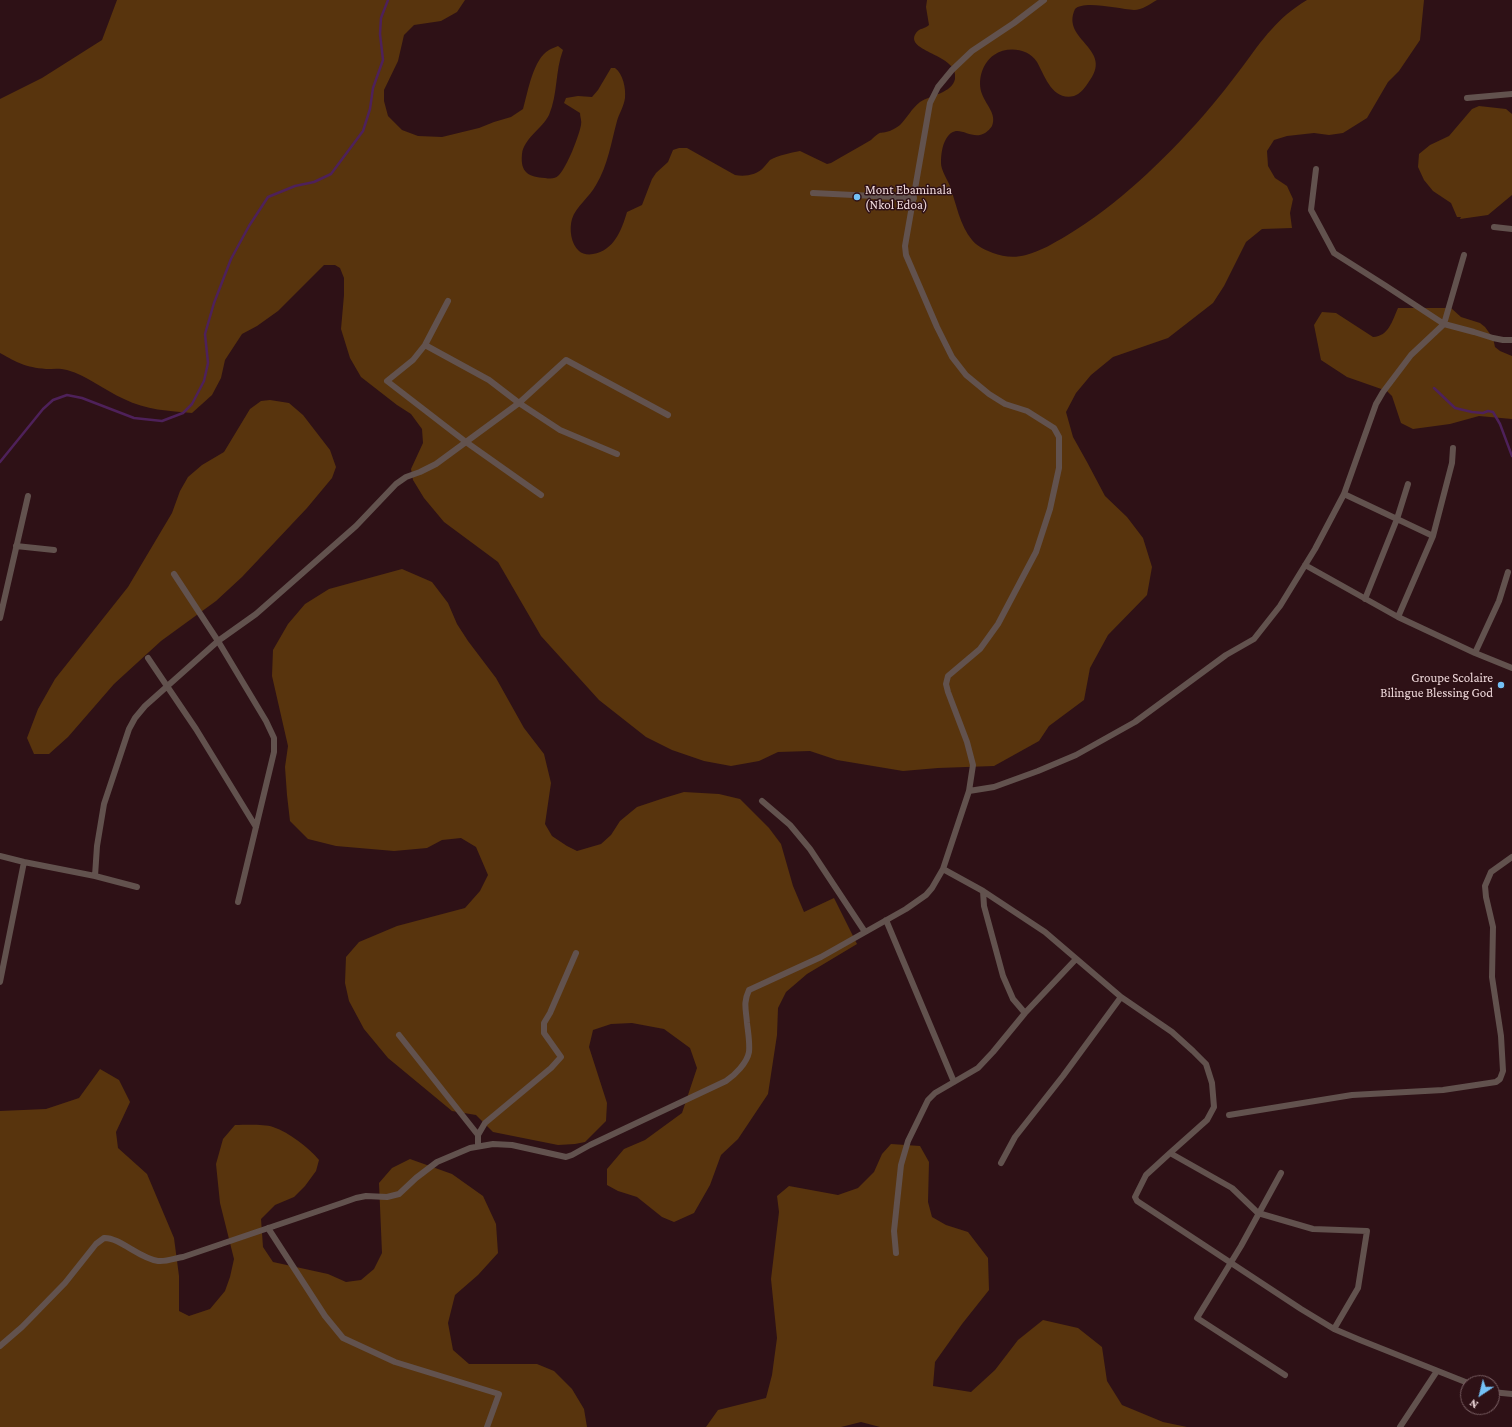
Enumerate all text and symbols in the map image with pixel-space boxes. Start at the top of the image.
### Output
place label: Mont Ebaminala (Nkol Edoa) [865,182,952,213]
marker: Mont Ebaminala (Nkol Edoa) [852,192,862,202]
place label: Groupe Scolaire Bilingue Blessing God [1380,670,1493,701]
marker: Groupe Scolaire Bilingue Blessing God [1496,680,1506,690]
north arrow [1460,1375,1500,1415]
text: N [1467,1397,1480,1411]

